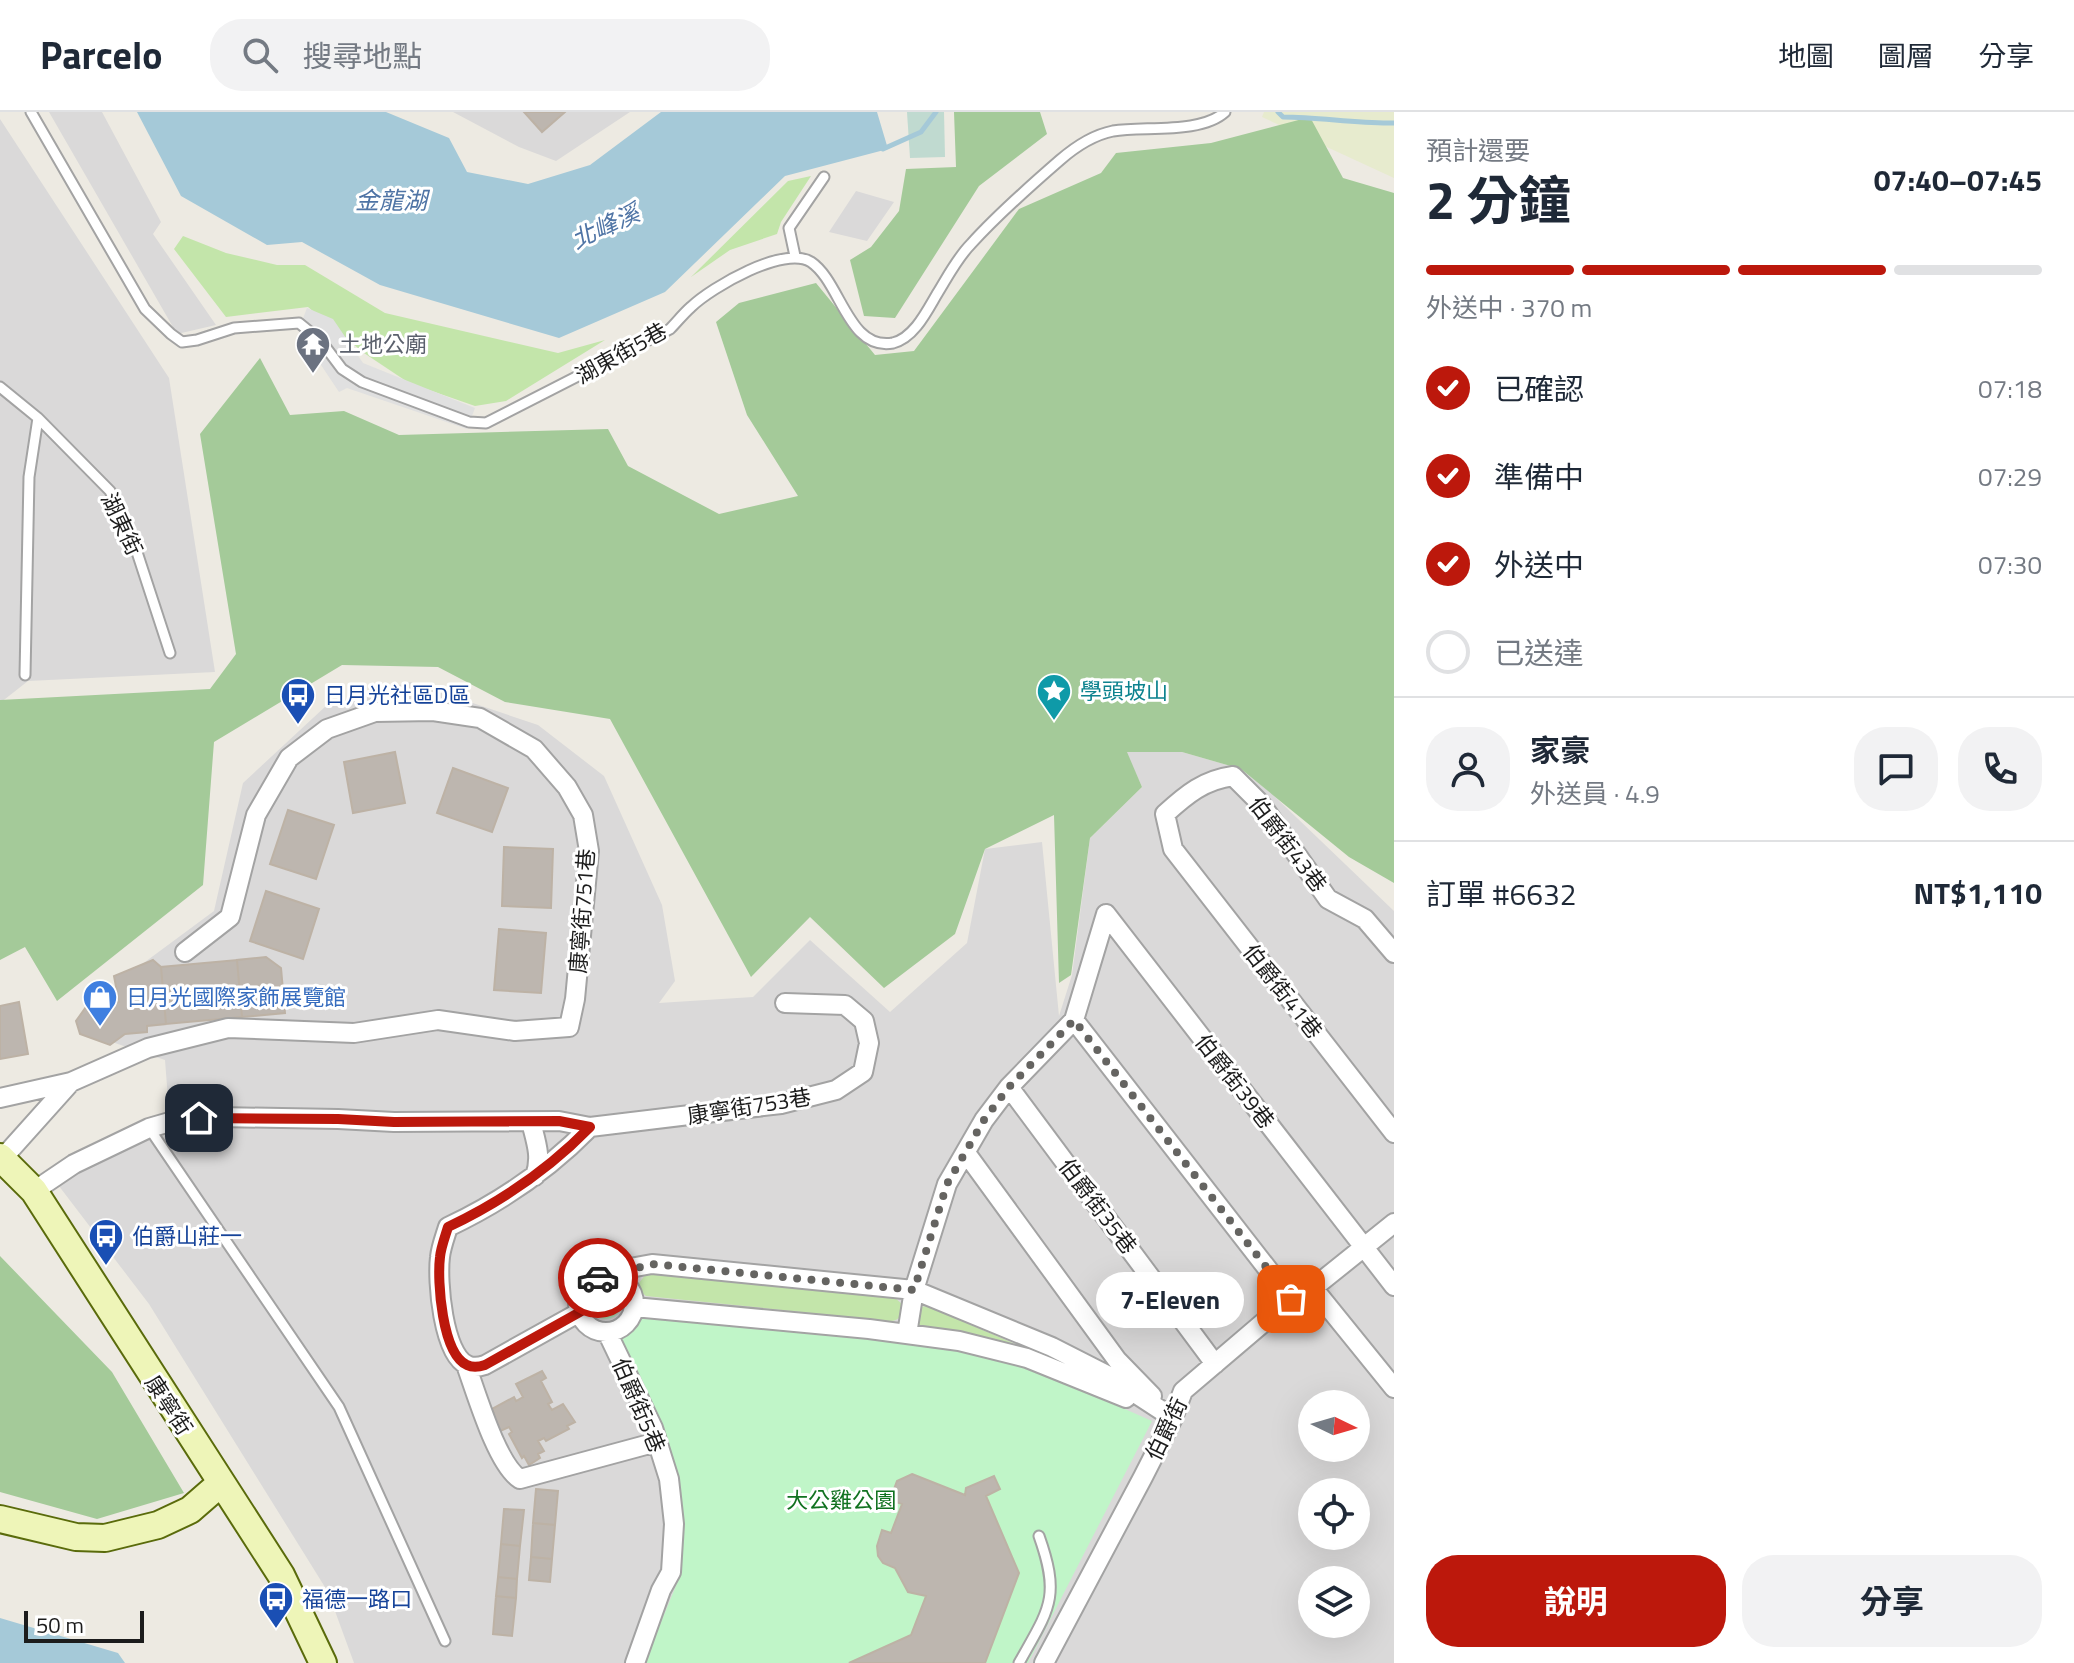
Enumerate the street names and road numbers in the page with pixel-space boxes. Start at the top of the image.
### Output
street label: 湖東街5巷 [569,314,673,392]
street label: 湖東街 [93,487,151,561]
street label: 伯爵街43巷 [1241,789,1335,899]
street label: 康寧街751巷 [561,847,603,975]
street label: 伯爵街41巷 [1235,936,1331,1046]
street label: 伯爵街39巷 [1187,1026,1283,1136]
street label: 康寧街753巷 [685,1079,813,1133]
street label: 伯爵街35巷 [1051,1151,1145,1261]
street label: 伯爵街5巷 [604,1352,674,1458]
street label: 康寧街 [137,1368,201,1442]
street label: 伯爵街 [1136,1392,1196,1466]

